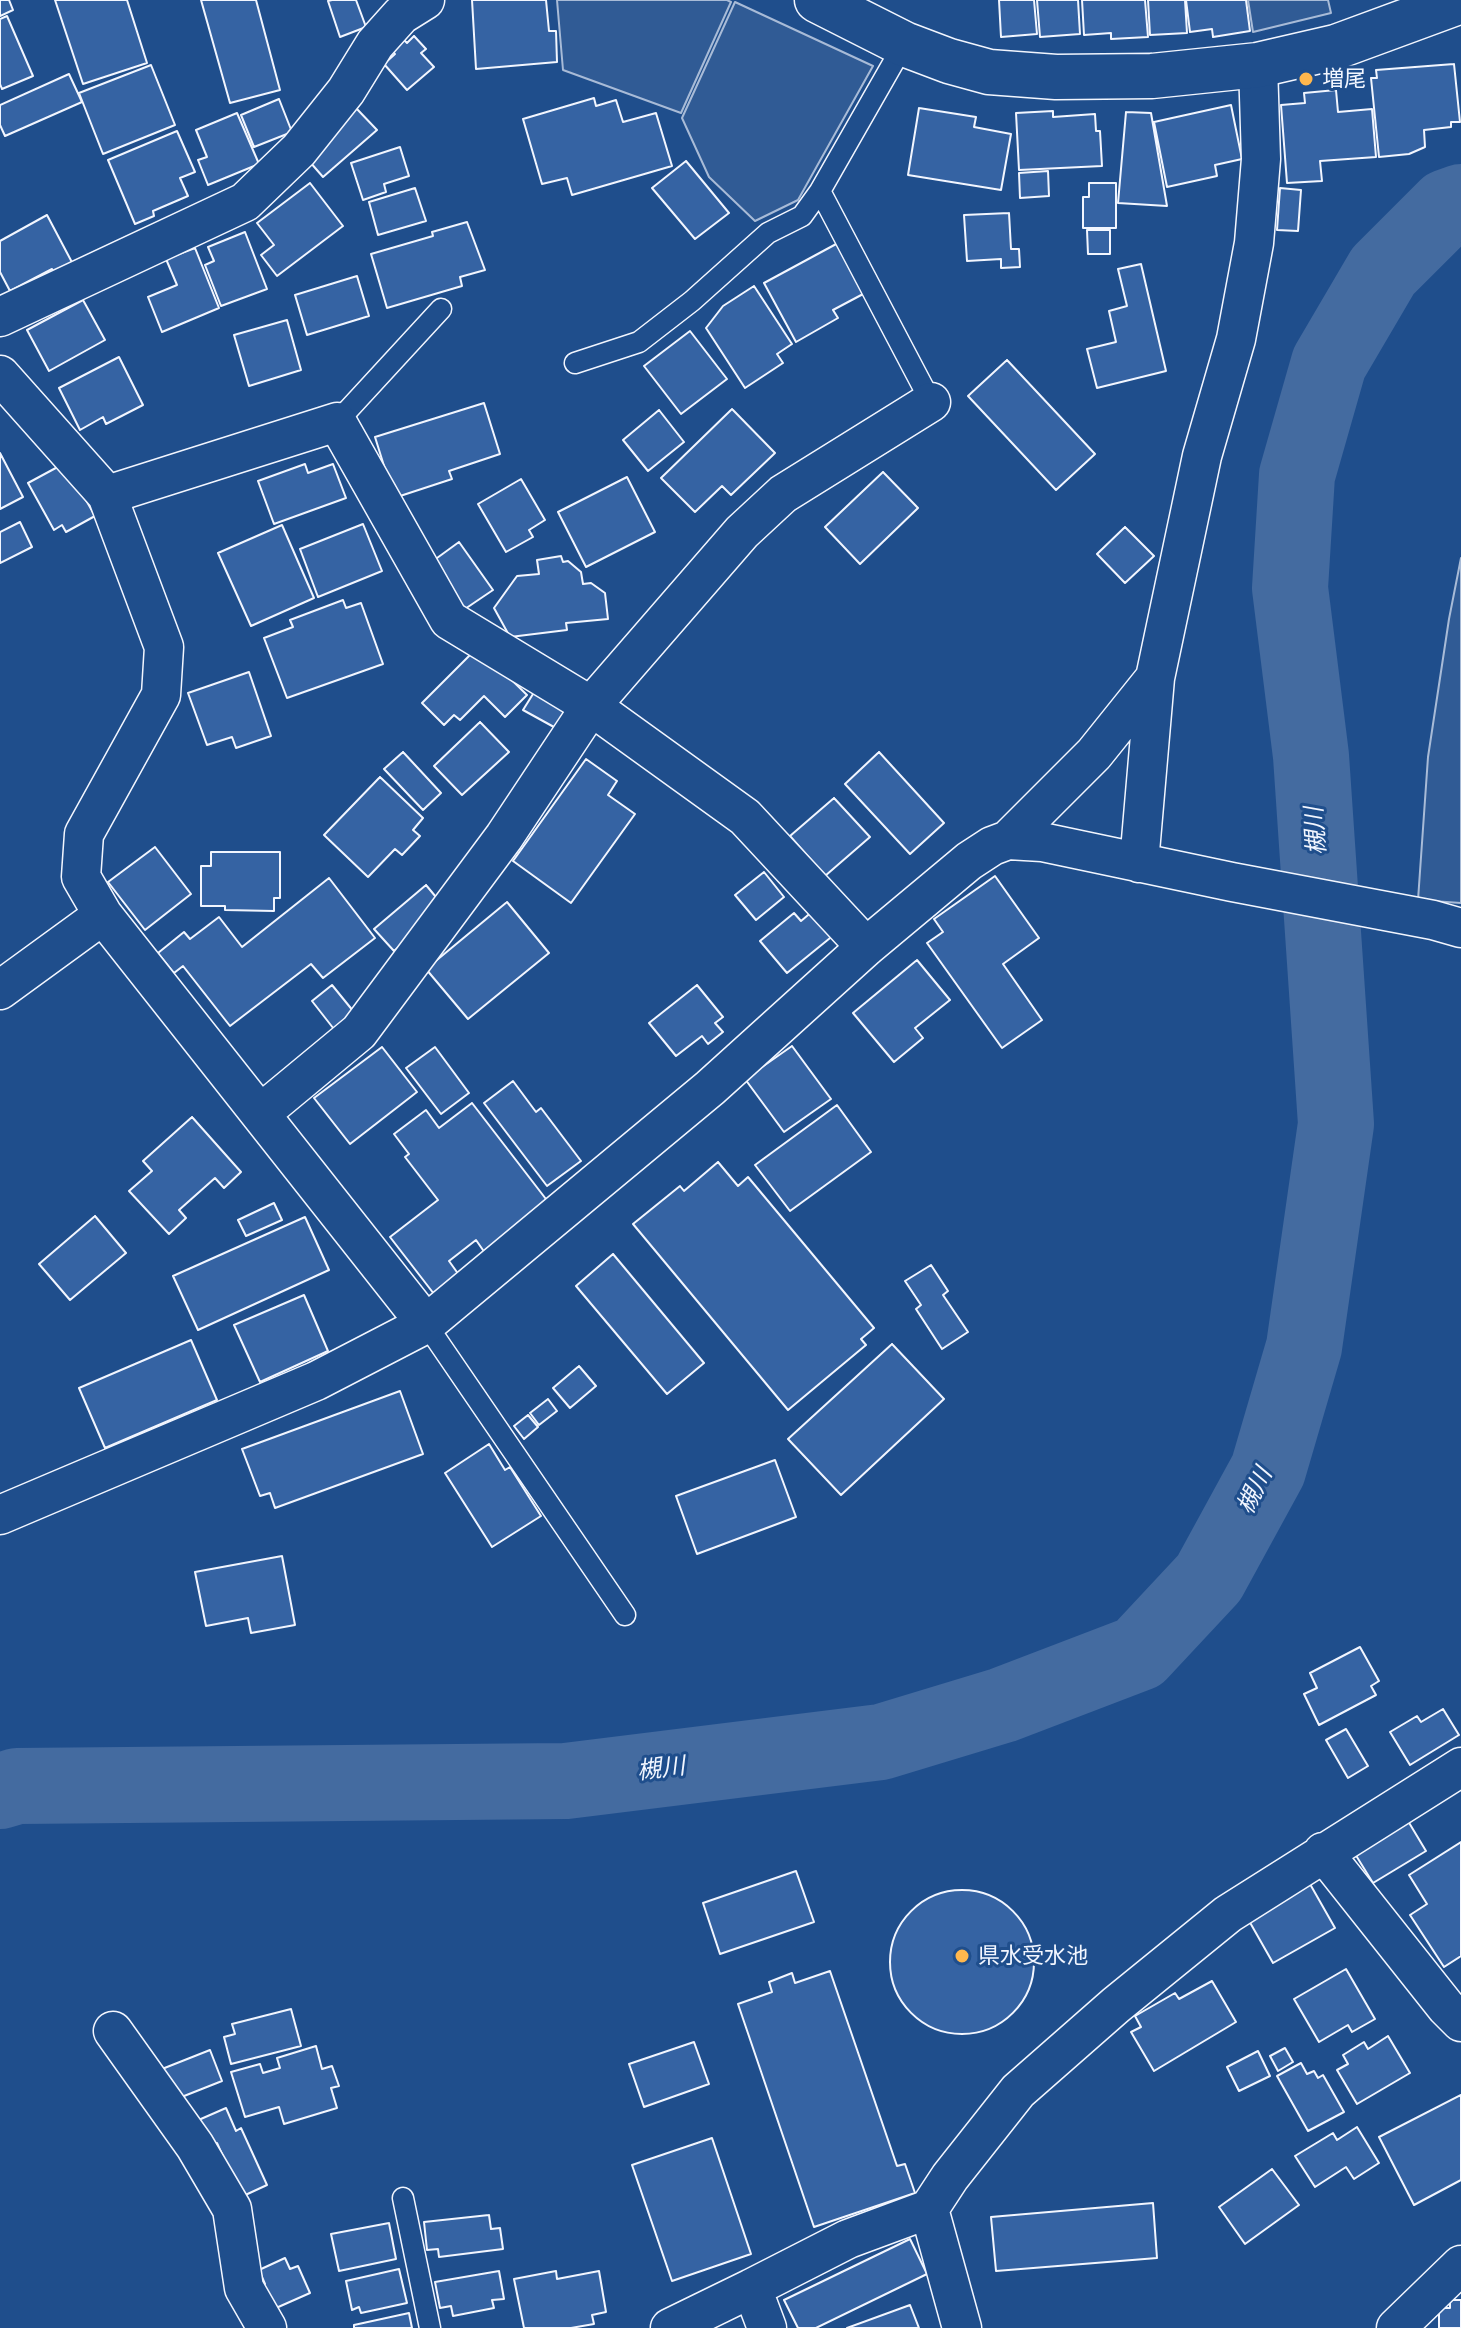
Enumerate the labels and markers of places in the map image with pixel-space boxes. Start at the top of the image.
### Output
place label: 増尾 [1322,66,1366,92]
marker: 増尾 [1297,70,1315,88]
place label: 県水受水池 [978,1943,1088,1969]
marker: 県水受水池 [953,1947,971,1965]

